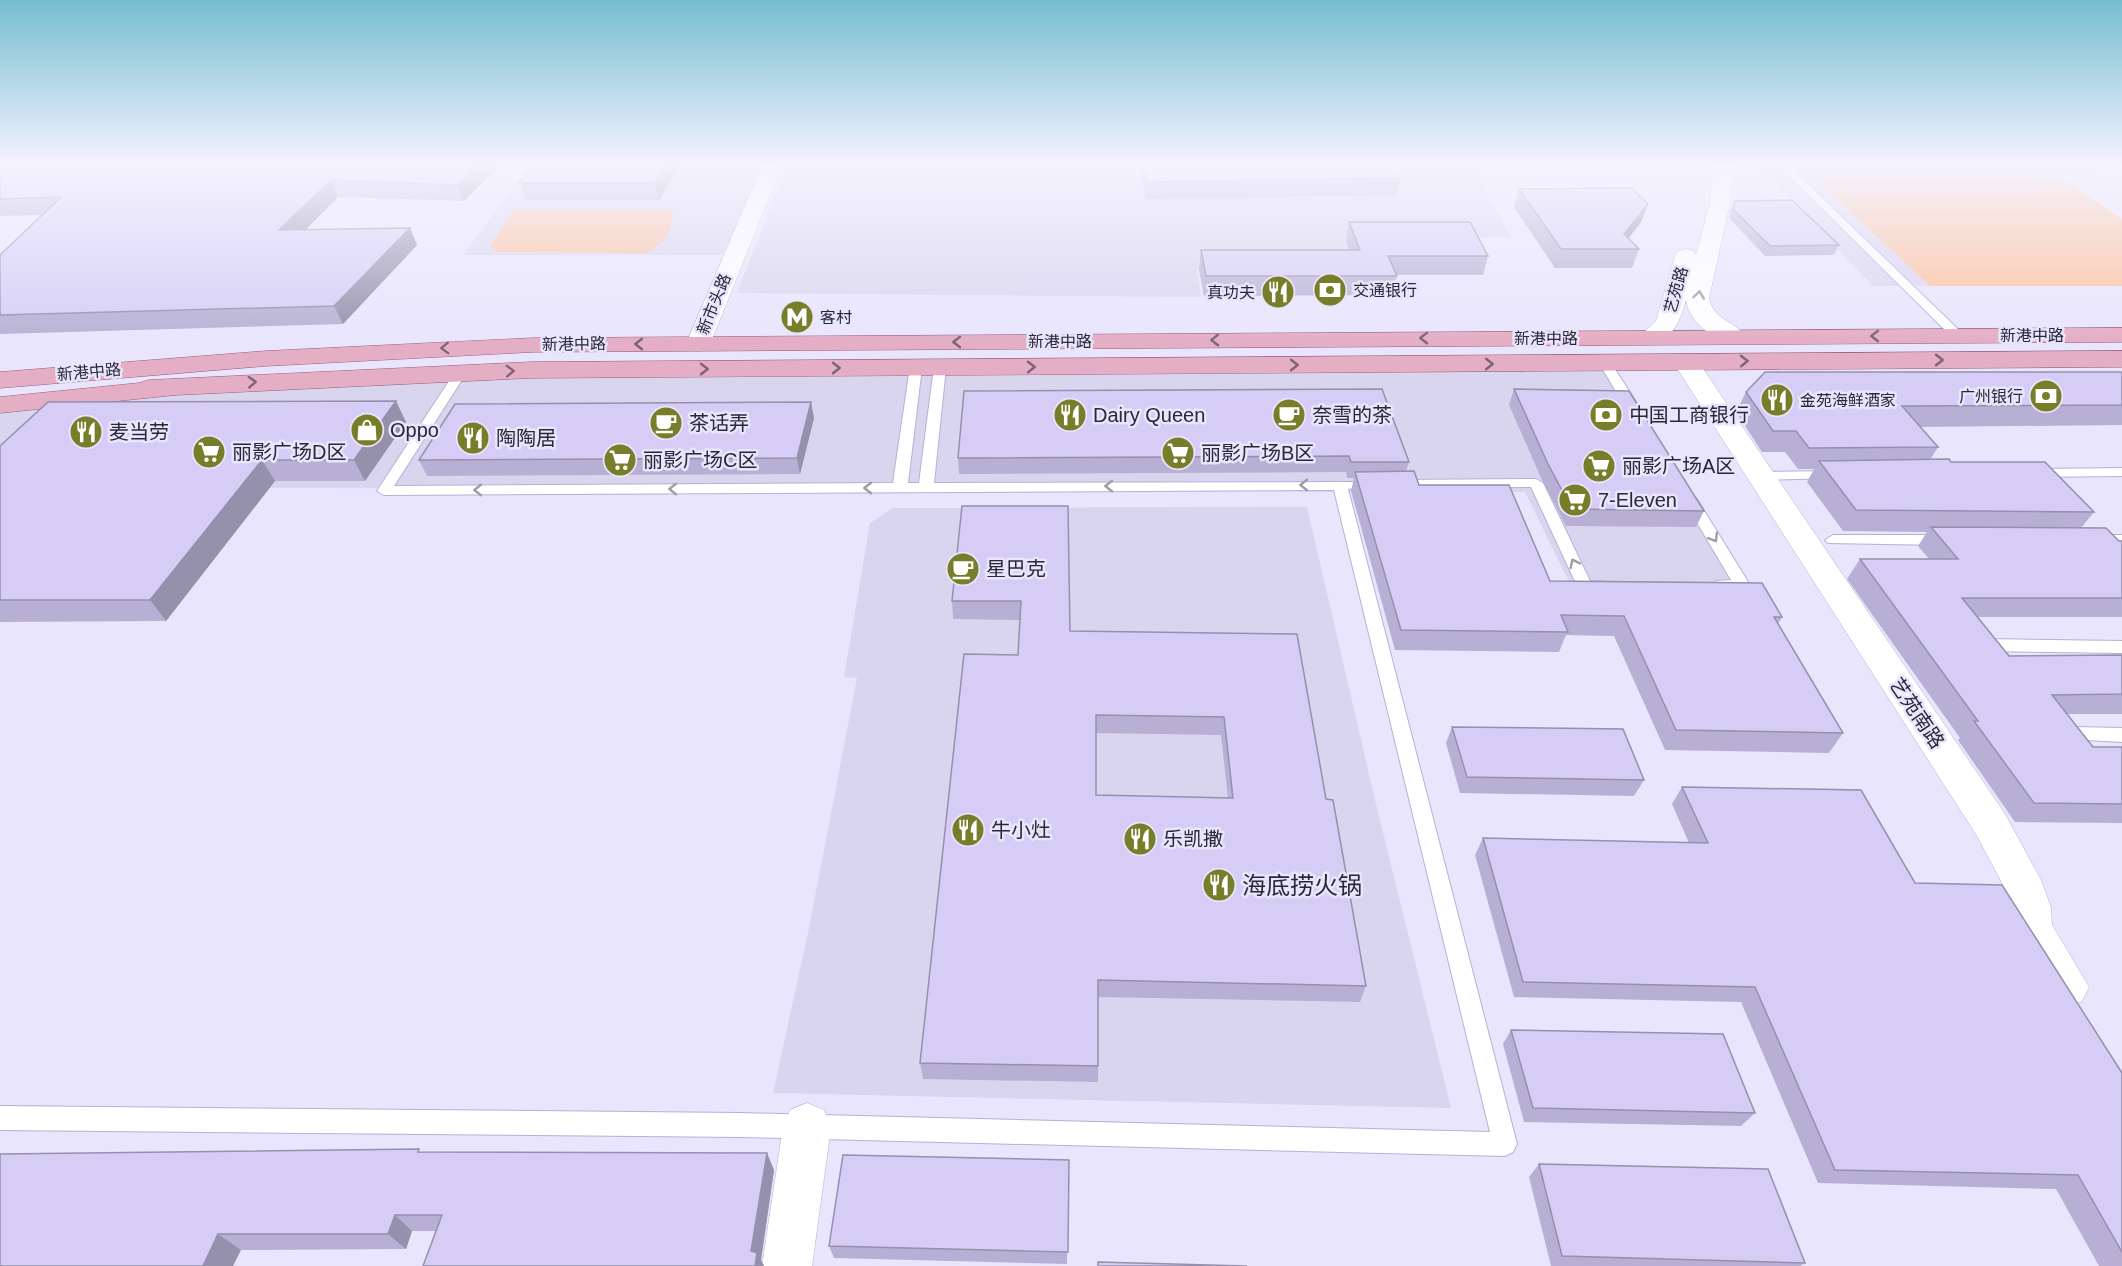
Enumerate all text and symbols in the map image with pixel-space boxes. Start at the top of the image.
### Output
street label: 艺苑路 [1661,265,1691,315]
street label: 新市头路 [694,271,734,337]
bank icon: 交通银行 [1312,272,1348,308]
restaurant icon: 真功夫 [1260,274,1296,310]
place label: 交通银行 [1353,282,1417,299]
place label: 真功夫 [1207,284,1255,301]
one-way arrow [1693,291,1705,300]
metro station icon: 客村 [779,299,815,335]
place label: 客村 [820,309,852,326]
street label: 新港中路 [2000,327,2064,344]
street label: 新港中路 [1514,330,1578,347]
one-way arrow [1870,330,1879,342]
one-way arrow [1420,332,1429,344]
street label: 新港中路 [1028,333,1092,350]
one-way arrow [1211,334,1220,346]
street label: 新港中路 [542,335,606,353]
one-way arrow [953,336,962,348]
one-way arrow [635,338,644,350]
one-way arrow [440,341,449,354]
one-way arrow [1935,354,1944,366]
one-way arrow [1740,355,1749,368]
one-way arrow [1485,358,1494,370]
one-way arrow [1290,359,1299,371]
street label: 新港中路 [56,361,122,383]
one-way arrow [1027,361,1036,373]
one-way arrow [832,362,841,374]
one-way arrow [700,363,709,375]
one-way arrow [505,364,514,377]
one-way arrow [247,376,256,389]
bank icon: 广州银行 [2028,378,2064,414]
restaurant icon: 金苑海鲜酒家 [1759,382,1795,418]
place label: 广州银行 [1959,388,2023,405]
place label: 金苑海鲜酒家 [1800,392,1896,409]
restaurant icon: Dairy Queen [1052,397,1088,433]
cafe icon: 奈雪的茶 [1271,397,1307,433]
bank icon: 中国工商银行 [1588,397,1624,433]
place label: Dairy Queen [1093,404,1205,426]
place label: 奈雪的茶 [1312,404,1392,426]
place label: 中国工商银行 [1629,404,1749,426]
cafe icon: 茶话弄 [648,405,684,441]
shop icon: Oppo [349,412,385,448]
place label: 茶话弄 [689,412,749,434]
restaurant icon: 麦当劳 [68,414,104,450]
place label: Oppo [390,419,439,441]
restaurant icon: 陶陶居 [455,420,491,456]
place label: 麦当劳 [109,421,169,443]
place label: 陶陶居 [496,427,556,449]
supermarket icon: 丽影广场D区 [191,434,227,470]
supermarket icon: 丽影广场B区 [1160,435,1196,471]
place label: 丽影广场D区 [232,441,346,463]
supermarket icon: 丽影广场C区 [602,442,638,478]
place label: 丽影广场B区 [1201,442,1314,464]
supermarket icon: 丽影广场A区 [1581,448,1617,484]
place label: 丽影广场C区 [643,449,757,471]
place label: 丽影广场A区 [1622,455,1735,477]
one-way arrow [1299,479,1308,491]
one-way arrow [1104,480,1113,492]
one-way arrow [863,482,872,494]
supermarket icon: 7-Eleven [1557,482,1593,518]
one-way arrow [668,483,677,495]
one-way arrow [473,484,482,496]
place label: 7-Eleven [1598,489,1677,511]
one-way arrow [1706,532,1718,542]
cafe icon: 星巴克 [945,551,981,587]
place label: 星巴克 [986,558,1046,580]
one-way arrow [1570,559,1582,570]
street label: 艺苑南路 [1886,674,1948,752]
restaurant icon: 牛小灶 [950,812,986,848]
place label: 牛小灶 [991,819,1051,841]
restaurant icon: 乐凯撒 [1122,821,1158,857]
place label: 乐凯撒 [1163,828,1223,850]
restaurant icon: 海底捞火锅 [1201,867,1237,903]
place label: 海底捞火锅 [1242,872,1362,899]

